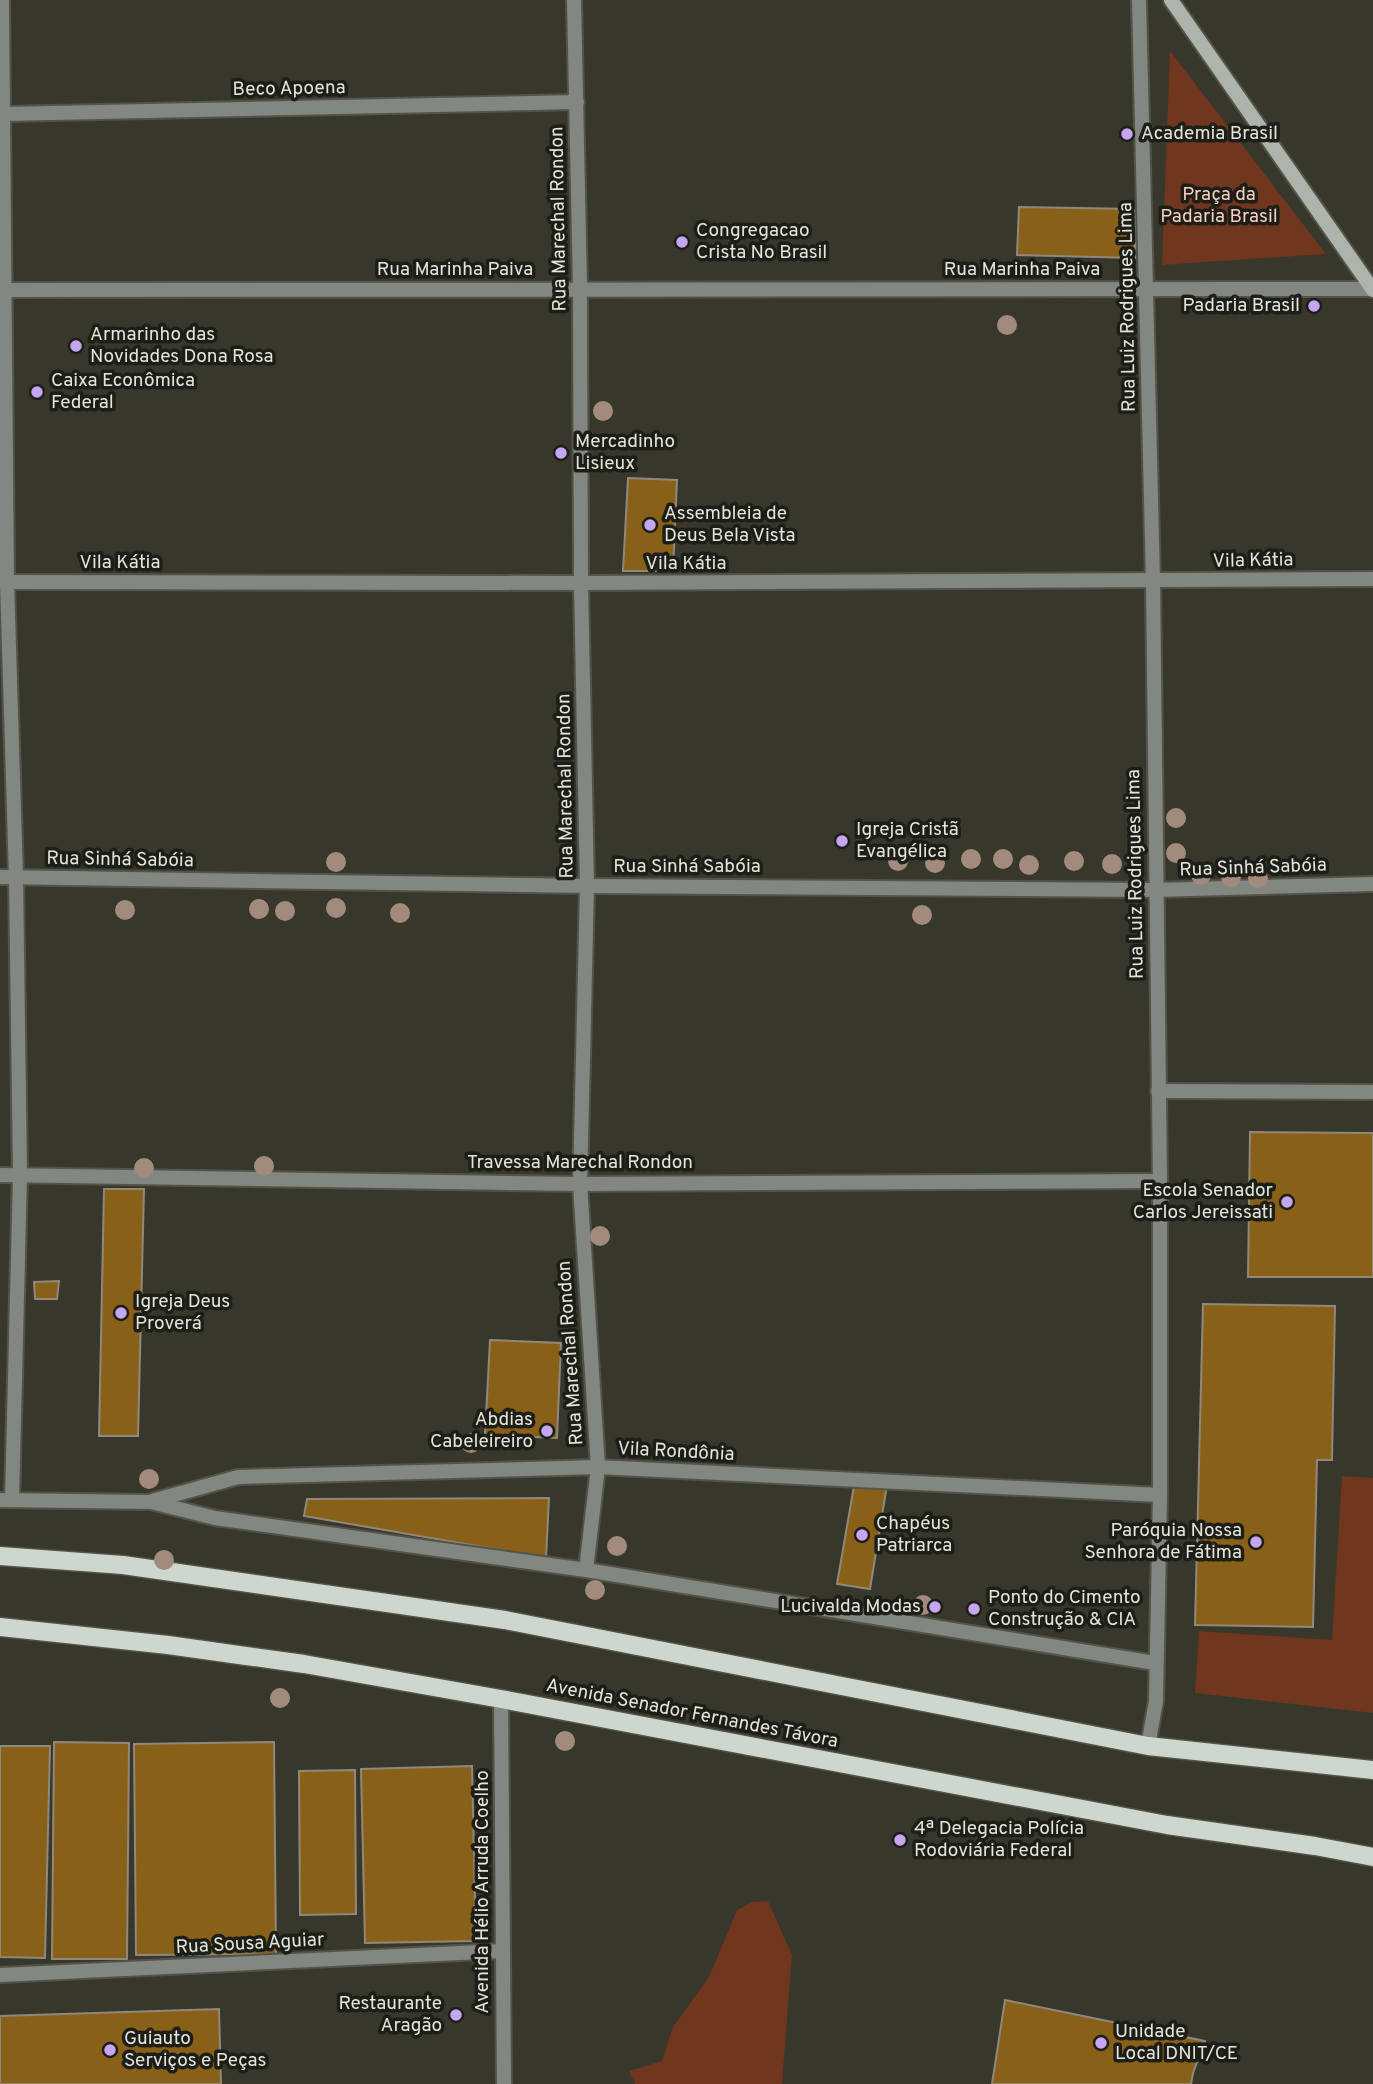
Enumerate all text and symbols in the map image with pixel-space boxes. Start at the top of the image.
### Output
street label: Beco Apoena [232,76,346,102]
place label: Academia Brasil [1141,122,1278,146]
street label: Rua Marechal Rondon [545,126,573,312]
marker: Academia Brasil [1119,126,1135,142]
park label: Praça da Padaria Brasil [1160,183,1278,229]
street label: Rua Luiz Rodrigues Lima [1114,202,1142,412]
place label: Congregacao Crista No Brasil [696,219,827,265]
marker: Congregacao Crista No Brasil [674,234,690,250]
street label: Rua Marinha Paiva [377,258,533,282]
street label: Rua Marinha Paiva [944,258,1100,282]
place label: Padaria Brasil [1182,294,1300,318]
marker: Padaria Brasil [1306,298,1322,314]
place label: Armarinho das Novidades Dona Rosa [90,323,273,369]
marker: Armarinho das Novidades Dona Rosa [68,338,84,354]
place label: Caixa Econômica Federal [51,369,195,415]
marker: Caixa Econômica Federal [29,384,45,400]
place label: Mercadinho Lisieux [575,430,675,476]
marker: Mercadinho Lisieux [553,445,569,461]
place label: Assembleia de Deus Bela Vista [664,502,796,548]
marker: Assembleia de Deus Bela Vista [642,517,658,533]
street label: Vila Kátia [1212,548,1294,574]
street label: Vila Kátia [80,551,160,575]
street label: Vila Kátia [646,552,726,576]
street label: Rua Marechal Rondon [552,693,580,879]
street label: Rua Luiz Rodrigues Lima [1122,769,1150,979]
place label: Igreja Cristã Evangélica [856,818,959,864]
marker: Igreja Cristã Evangélica [834,833,850,849]
street label: Rua Sinhá Sabóia [46,847,194,873]
street label: Rua Sinhá Sabóia [1179,853,1327,883]
street label: Rua Sinhá Sabóia [613,855,761,879]
street label: Travessa Marechal Rondon [467,1151,693,1175]
place label: Escola Senador Carlos Jereissati [1133,1179,1274,1225]
marker: Escola Senador Carlos Jereissati [1279,1194,1295,1210]
street label: Rua Marechal Rondon [553,1260,589,1446]
place label: Igreja Deus Proverá [135,1290,230,1336]
marker: Igreja Deus Proverá [113,1305,129,1321]
place label: Abdias Cabeleireiro [430,1408,533,1454]
marker: Abdias Cabeleireiro [539,1423,555,1439]
street label: Vila Rondônia [617,1437,735,1467]
place label: Chapéus Patriarca [876,1512,952,1558]
place label: Paróquia Nossa Senhora de Fátima [1085,1519,1242,1565]
marker: Chapéus Patriarca [854,1527,870,1543]
marker: Paróquia Nossa Senhora de Fátima [1248,1534,1264,1550]
place label: Ponto do Cimento Construção & CIA [988,1586,1141,1632]
place label: Lucivalda Modas [780,1595,921,1619]
marker: Lucivalda Modas [927,1599,943,1615]
marker: Ponto do Cimento Construção & CIA [966,1601,982,1617]
street label: Avenida Senador Fernandes Távora [544,1674,840,1754]
street label: Avenida Hélio Arruda Coelho [471,1770,495,2014]
place label: 4ª Delegacia Polícia Rodoviária Federal [914,1817,1084,1863]
marker: 4ª Delegacia Polícia Rodoviária Federal [892,1832,908,1848]
street label: Rua Sousa Aguiar [175,1928,326,1960]
place label: Restaurante Aragão [338,1992,442,2038]
marker: Restaurante Aragão [448,2007,464,2023]
place label: Unidade Local DNIT/CE [1115,2020,1238,2066]
place label: Guiauto Serviços e Peças [124,2027,267,2073]
marker: Unidade Local DNIT/CE [1093,2035,1109,2051]
marker: Guiauto Serviços e Peças [102,2042,118,2058]

